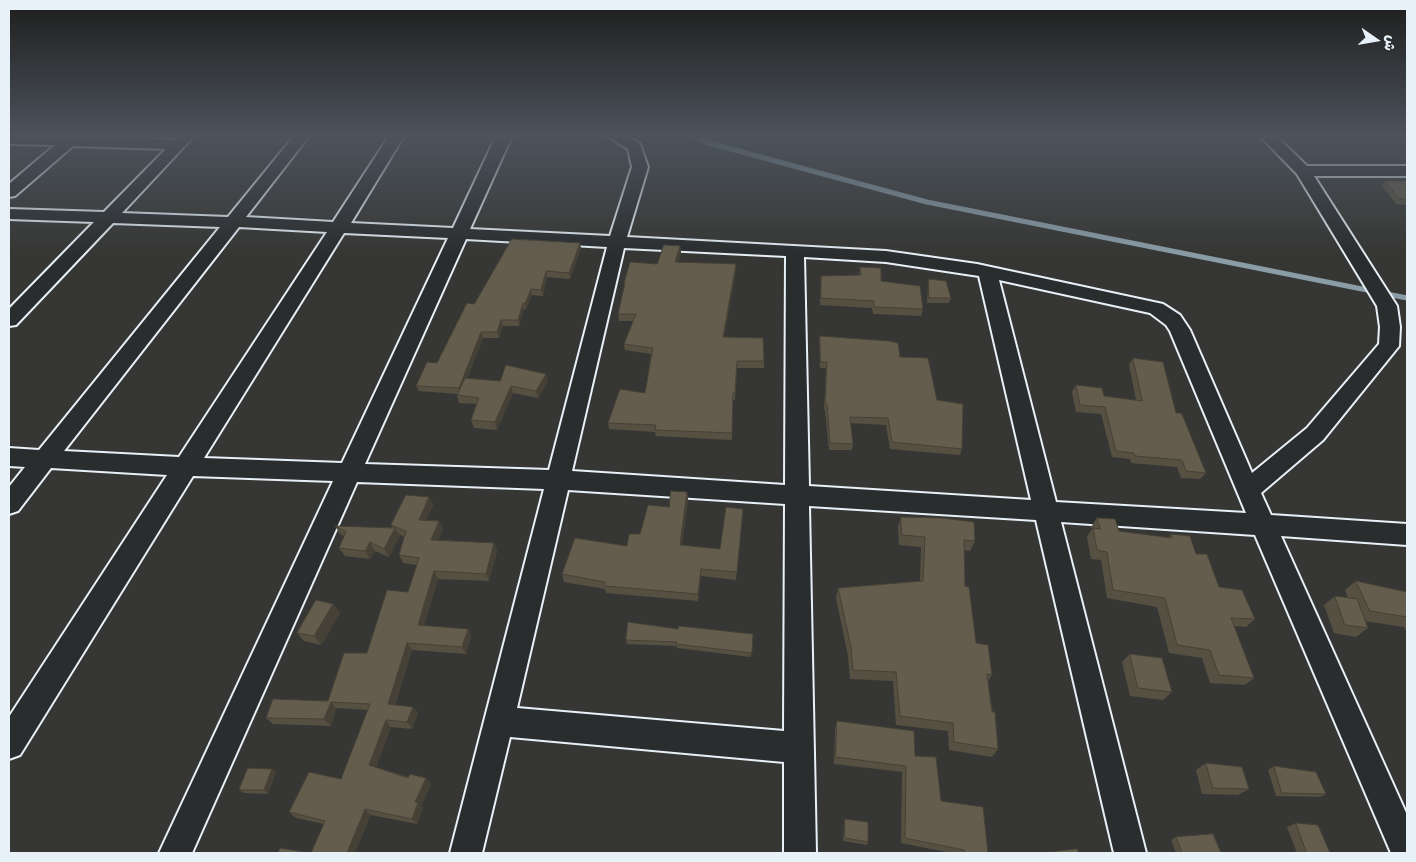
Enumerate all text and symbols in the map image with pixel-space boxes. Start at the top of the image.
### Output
north arrow [1351,15,1401,65]
text: ش [1380,34,1402,53]

